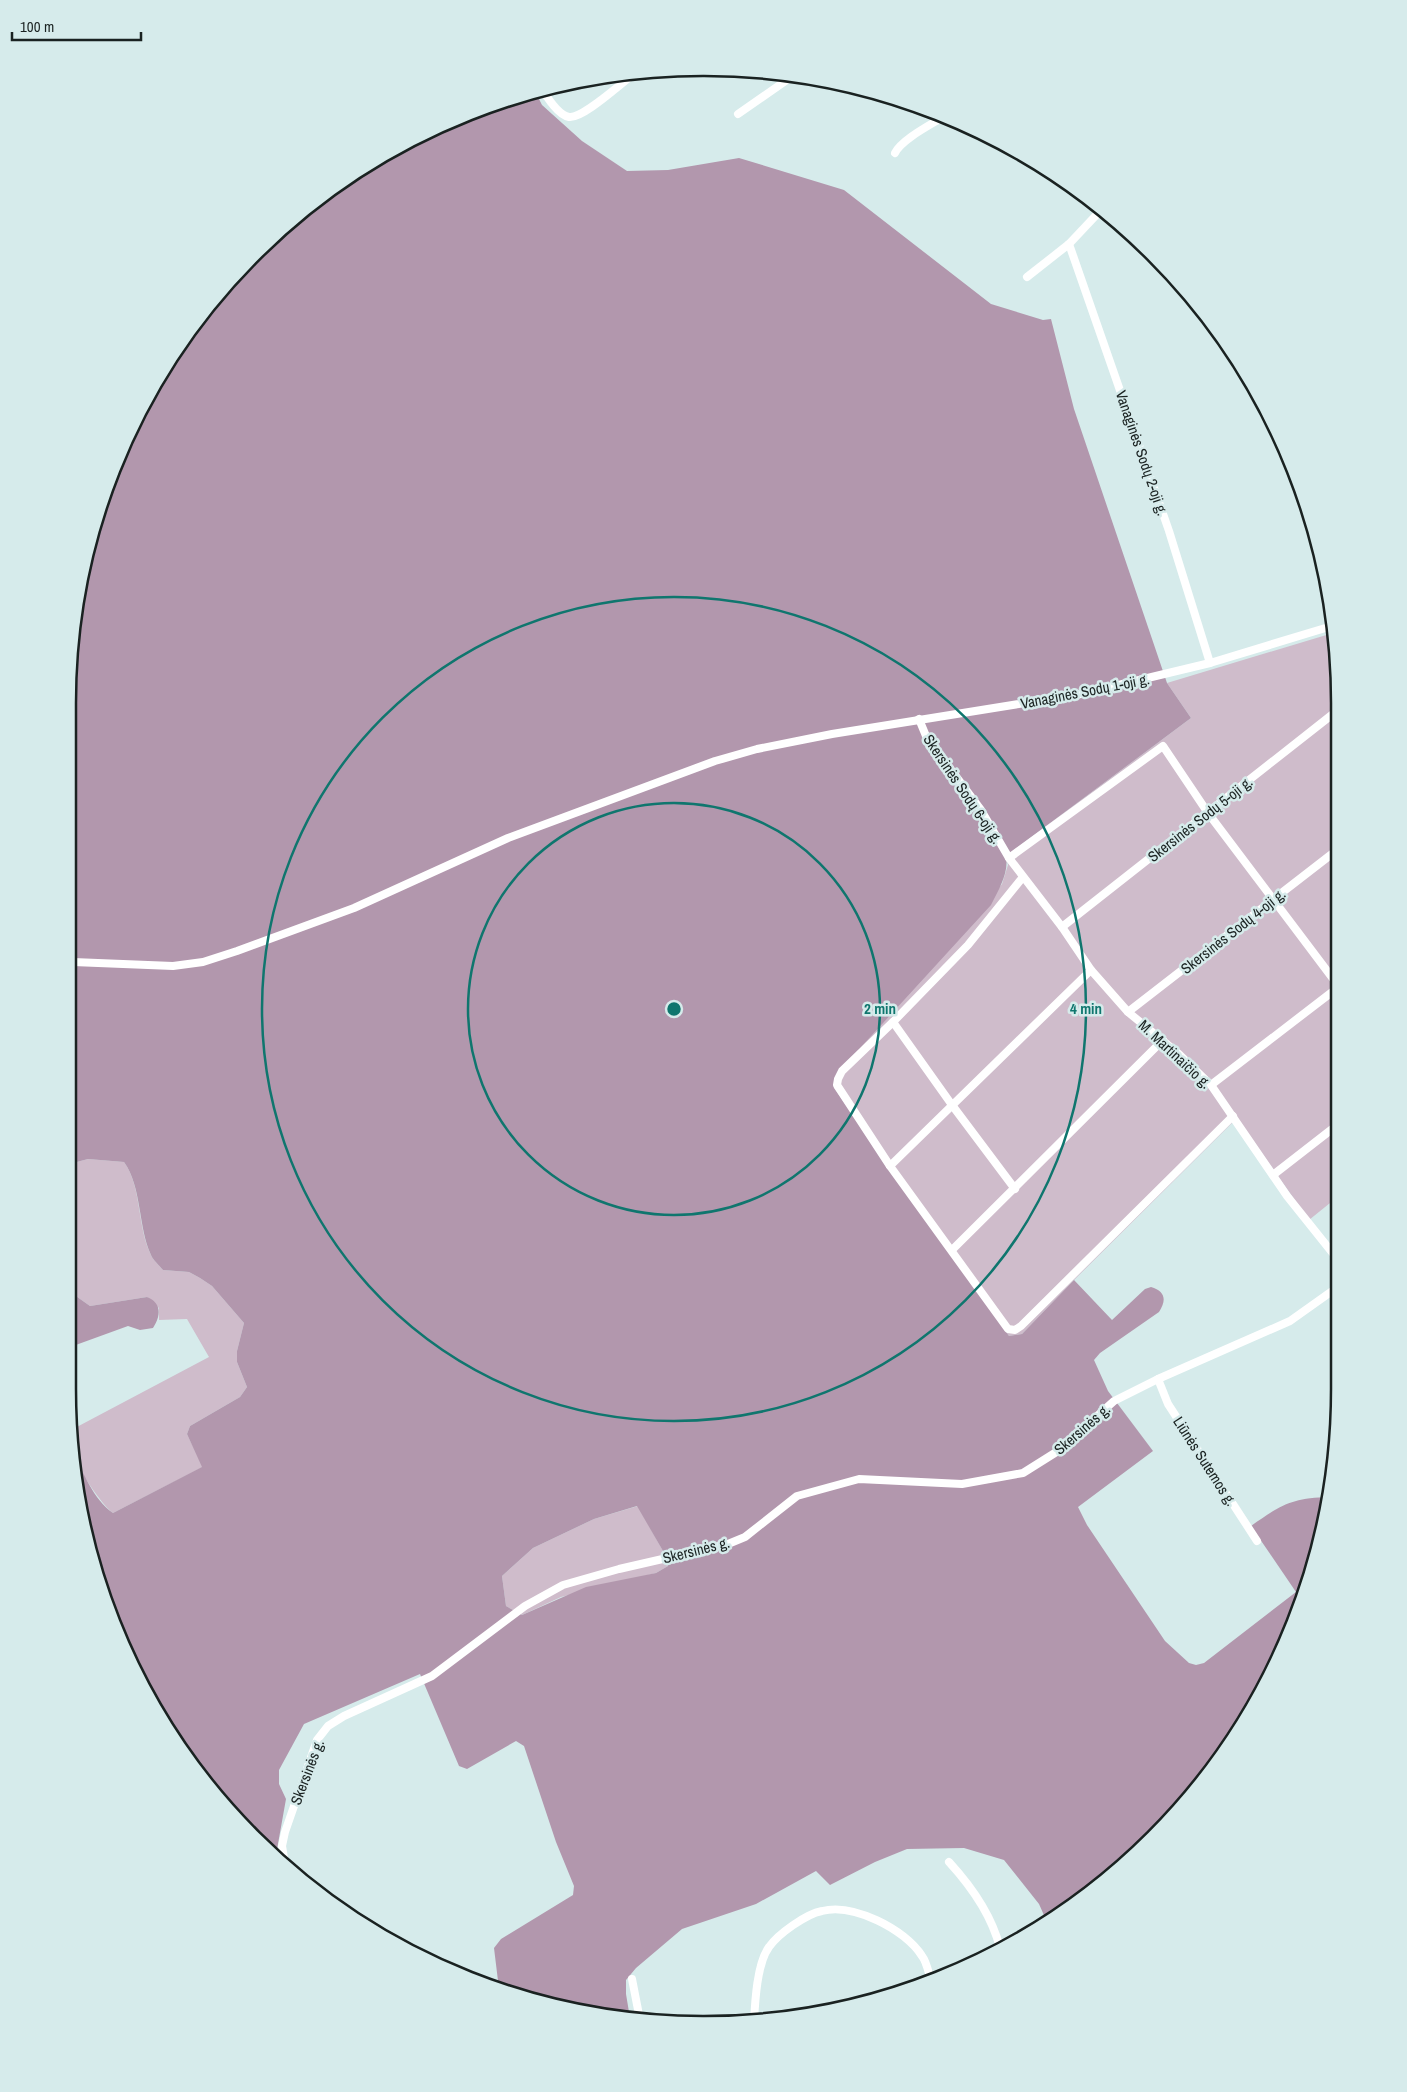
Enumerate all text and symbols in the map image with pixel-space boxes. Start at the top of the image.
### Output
scale bar [12,10,141,42]
text: 100 m [20,16,54,37]
street label: Vanaginės Sodų 2-oji g. [1111,388,1173,518]
street label: Vanaginės Sodų 1-oji g. [1019,668,1151,714]
street label: Skersinės Sodų 6-oji g. [919,730,1007,848]
street label: Skersinės Sodų 5-oji g. [1143,771,1257,867]
street label: Skersinės Sodų 4-oji g. [1176,883,1290,979]
text: 2 min [864,998,896,1019]
text: 4 min [1070,998,1102,1019]
centre of rings [665,1000,683,1018]
street label: M. Martinaičio g. [1134,1015,1216,1093]
street label: Skersinės g. [1049,1399,1115,1459]
street label: Liūnės Sutemos g. [1168,1412,1242,1510]
street label: Skersinės g. [660,1532,732,1568]
street label: Skersinės g. [285,1736,329,1808]

